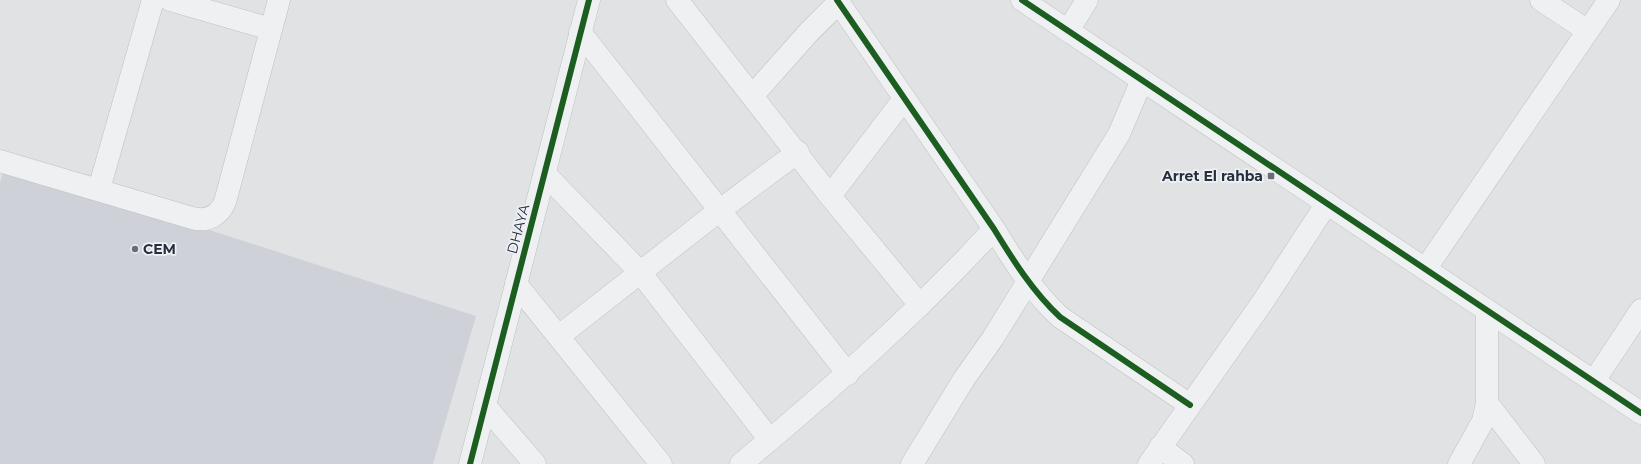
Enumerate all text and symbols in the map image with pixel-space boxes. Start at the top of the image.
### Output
place label: Arret El rahba [1161,167,1263,185]
marker: Arret El rahba [1266,171,1276,181]
street label: DHAYA [503,201,533,256]
place label: CEM [143,240,176,258]
marker: CEM [130,244,140,254]

